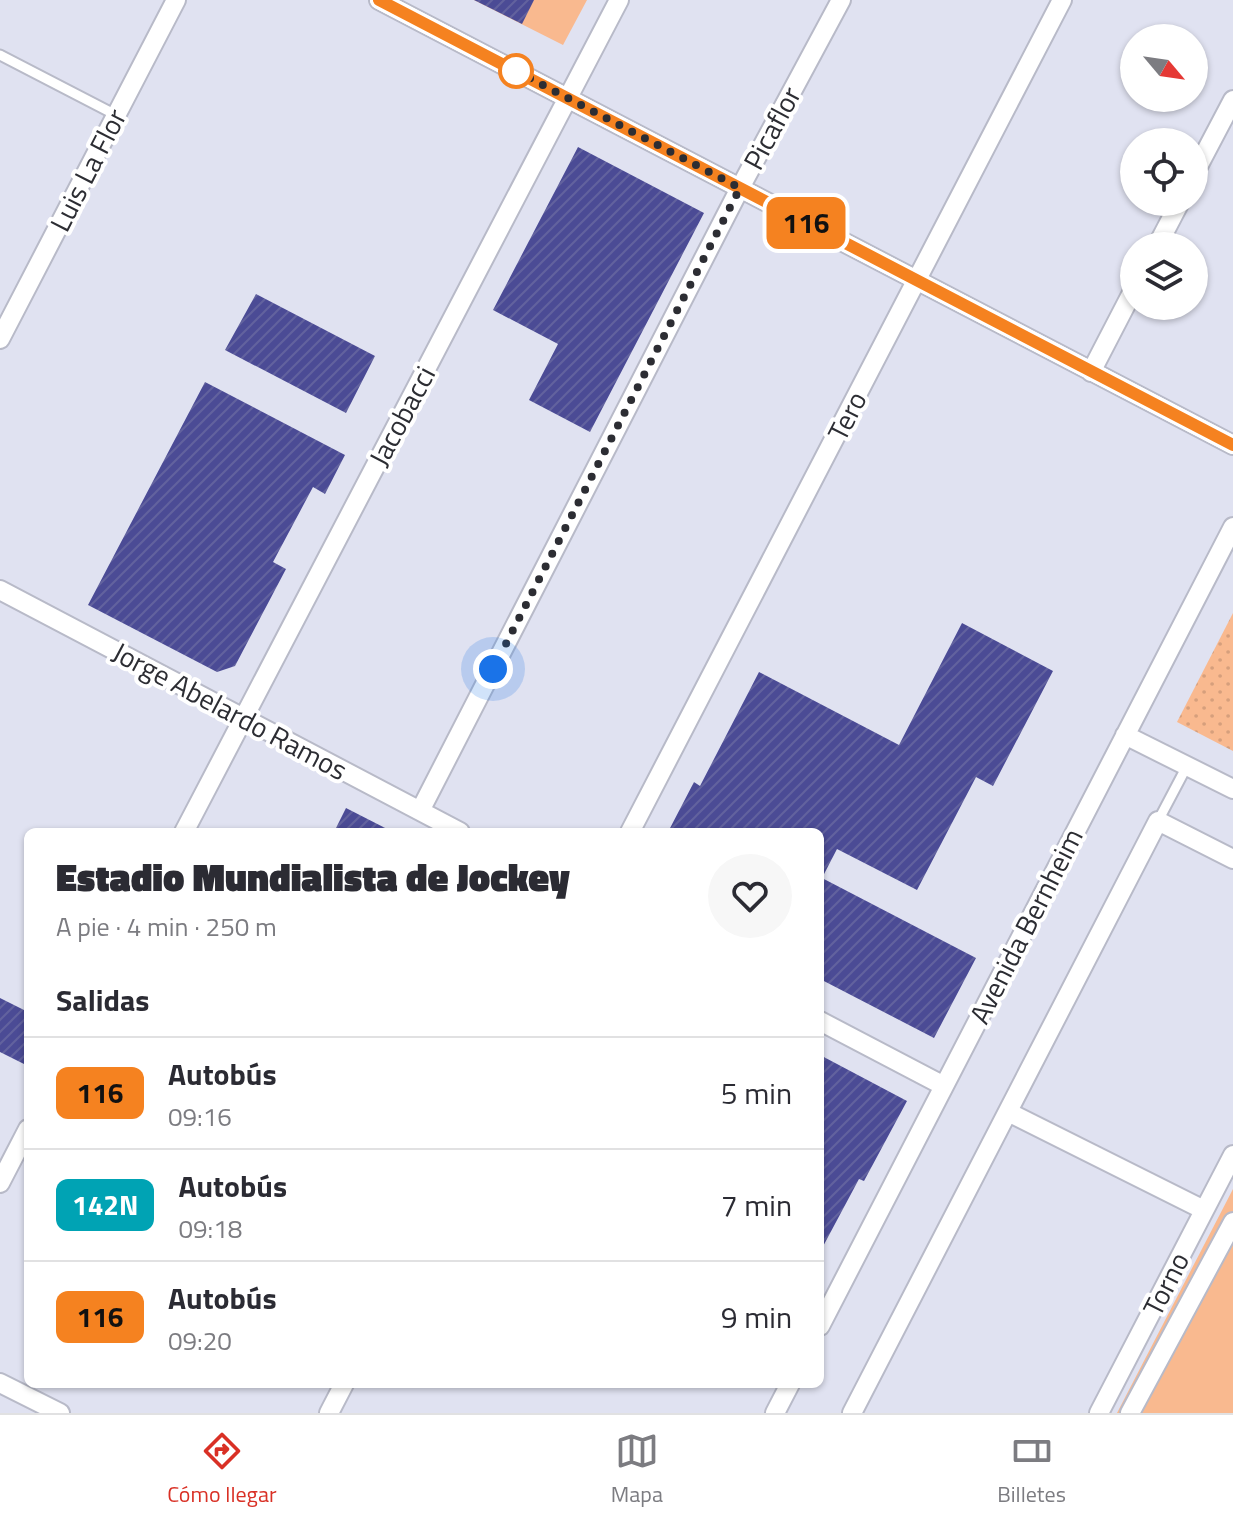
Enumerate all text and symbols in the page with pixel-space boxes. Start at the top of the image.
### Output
north arrow [1120,24,1208,112]
map controls [1120,24,1208,320]
unlabelled marker [499,54,533,88]
street label: Picaflor [732,78,812,177]
street label: Luis La Flor [38,101,137,239]
button: locate [1120,128,1208,216]
line badge: 116 [760,197,852,249]
text: 116 [782,201,830,244]
button: layers [1120,232,1208,320]
street label: Jacobacci [357,358,446,474]
street label: Tero [816,384,877,448]
street label: Jorge Abelardo Ramos [105,630,355,791]
your location [473,649,513,689]
street label: Avenida Bernheim [958,820,1093,1031]
text: Estadio Mundialista de Jockey [56,848,570,906]
button: heart [708,854,792,938]
text: A pie · 4 min · 250 m [56,907,277,946]
text: Salidas [56,977,149,1023]
text: Autobús [168,1051,277,1097]
text: 5 min [721,1070,792,1116]
text: 116 [76,1071,124,1114]
text: 09:16 [168,1097,232,1136]
text: Autobús [178,1163,287,1209]
text: 7 min [721,1182,792,1228]
text: 142N [72,1183,138,1226]
text: 09:18 [178,1209,242,1248]
street label: Torno [1131,1244,1200,1323]
text: Autobús [168,1275,277,1321]
text: 9 min [721,1294,792,1340]
text: 116 [76,1295,124,1338]
text: 09:20 [168,1321,232,1360]
tab: Cómo llegar [167,1429,277,1511]
tab: Mapa [611,1429,663,1511]
tab: Billetes [997,1429,1066,1511]

